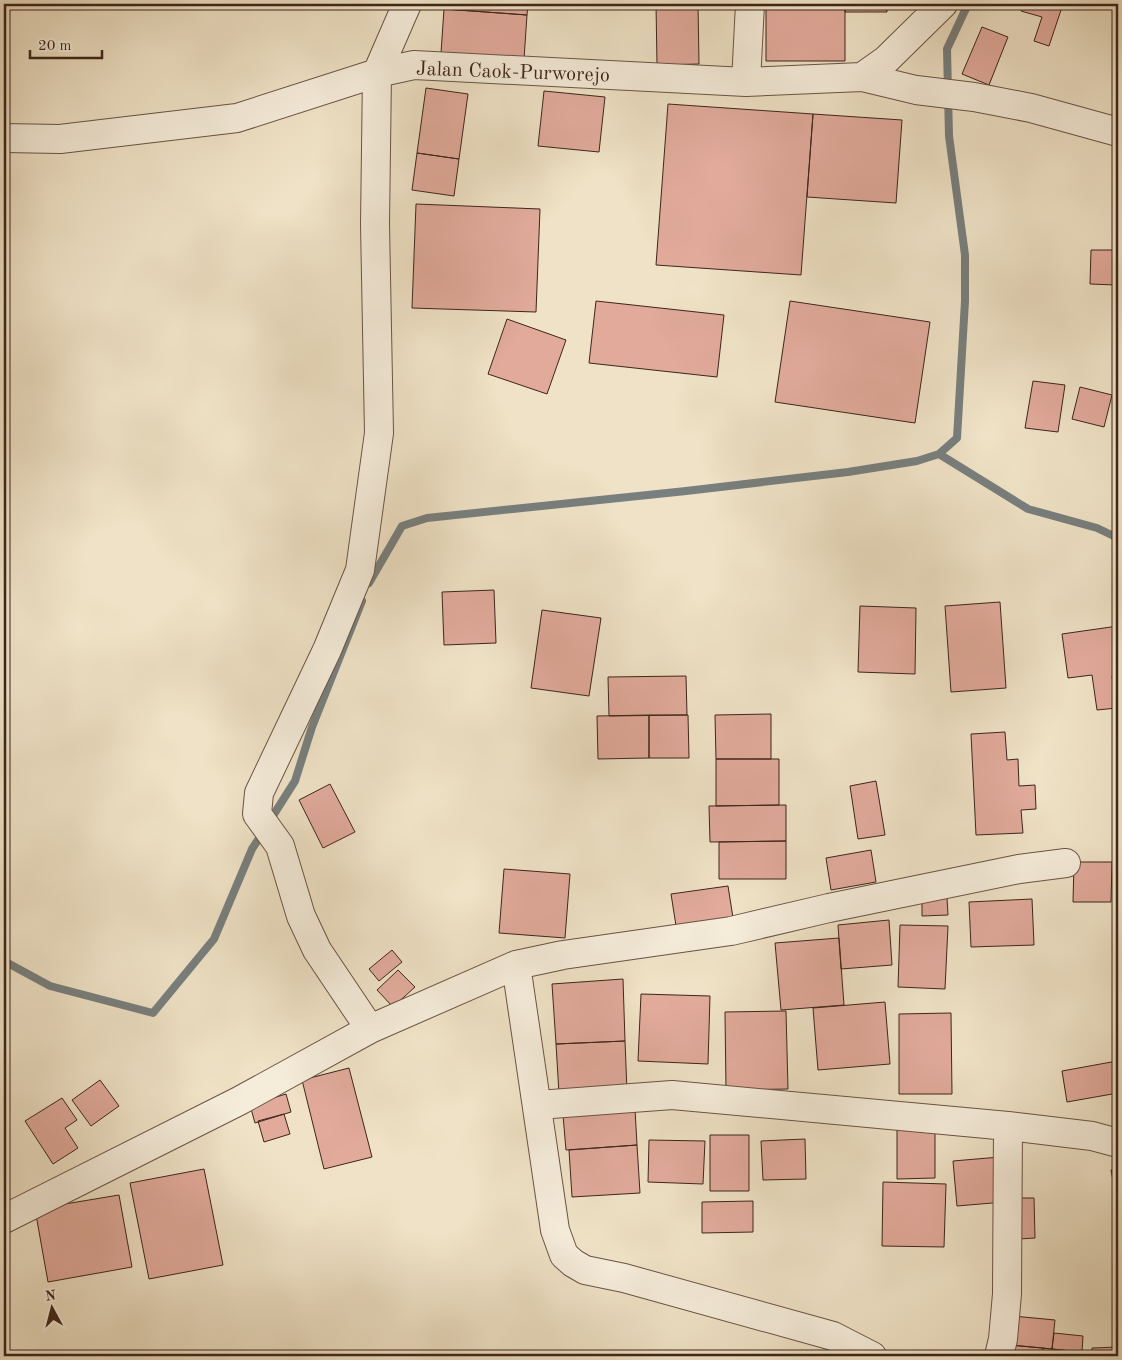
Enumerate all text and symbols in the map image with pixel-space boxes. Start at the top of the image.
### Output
scale bar [30,28,102,60]
text: 20 m [38,39,72,54]
street label: Jalan Caok-Purworejo [416,60,610,86]
north arrow [28,1282,78,1332]
text: N [44,1288,57,1304]

